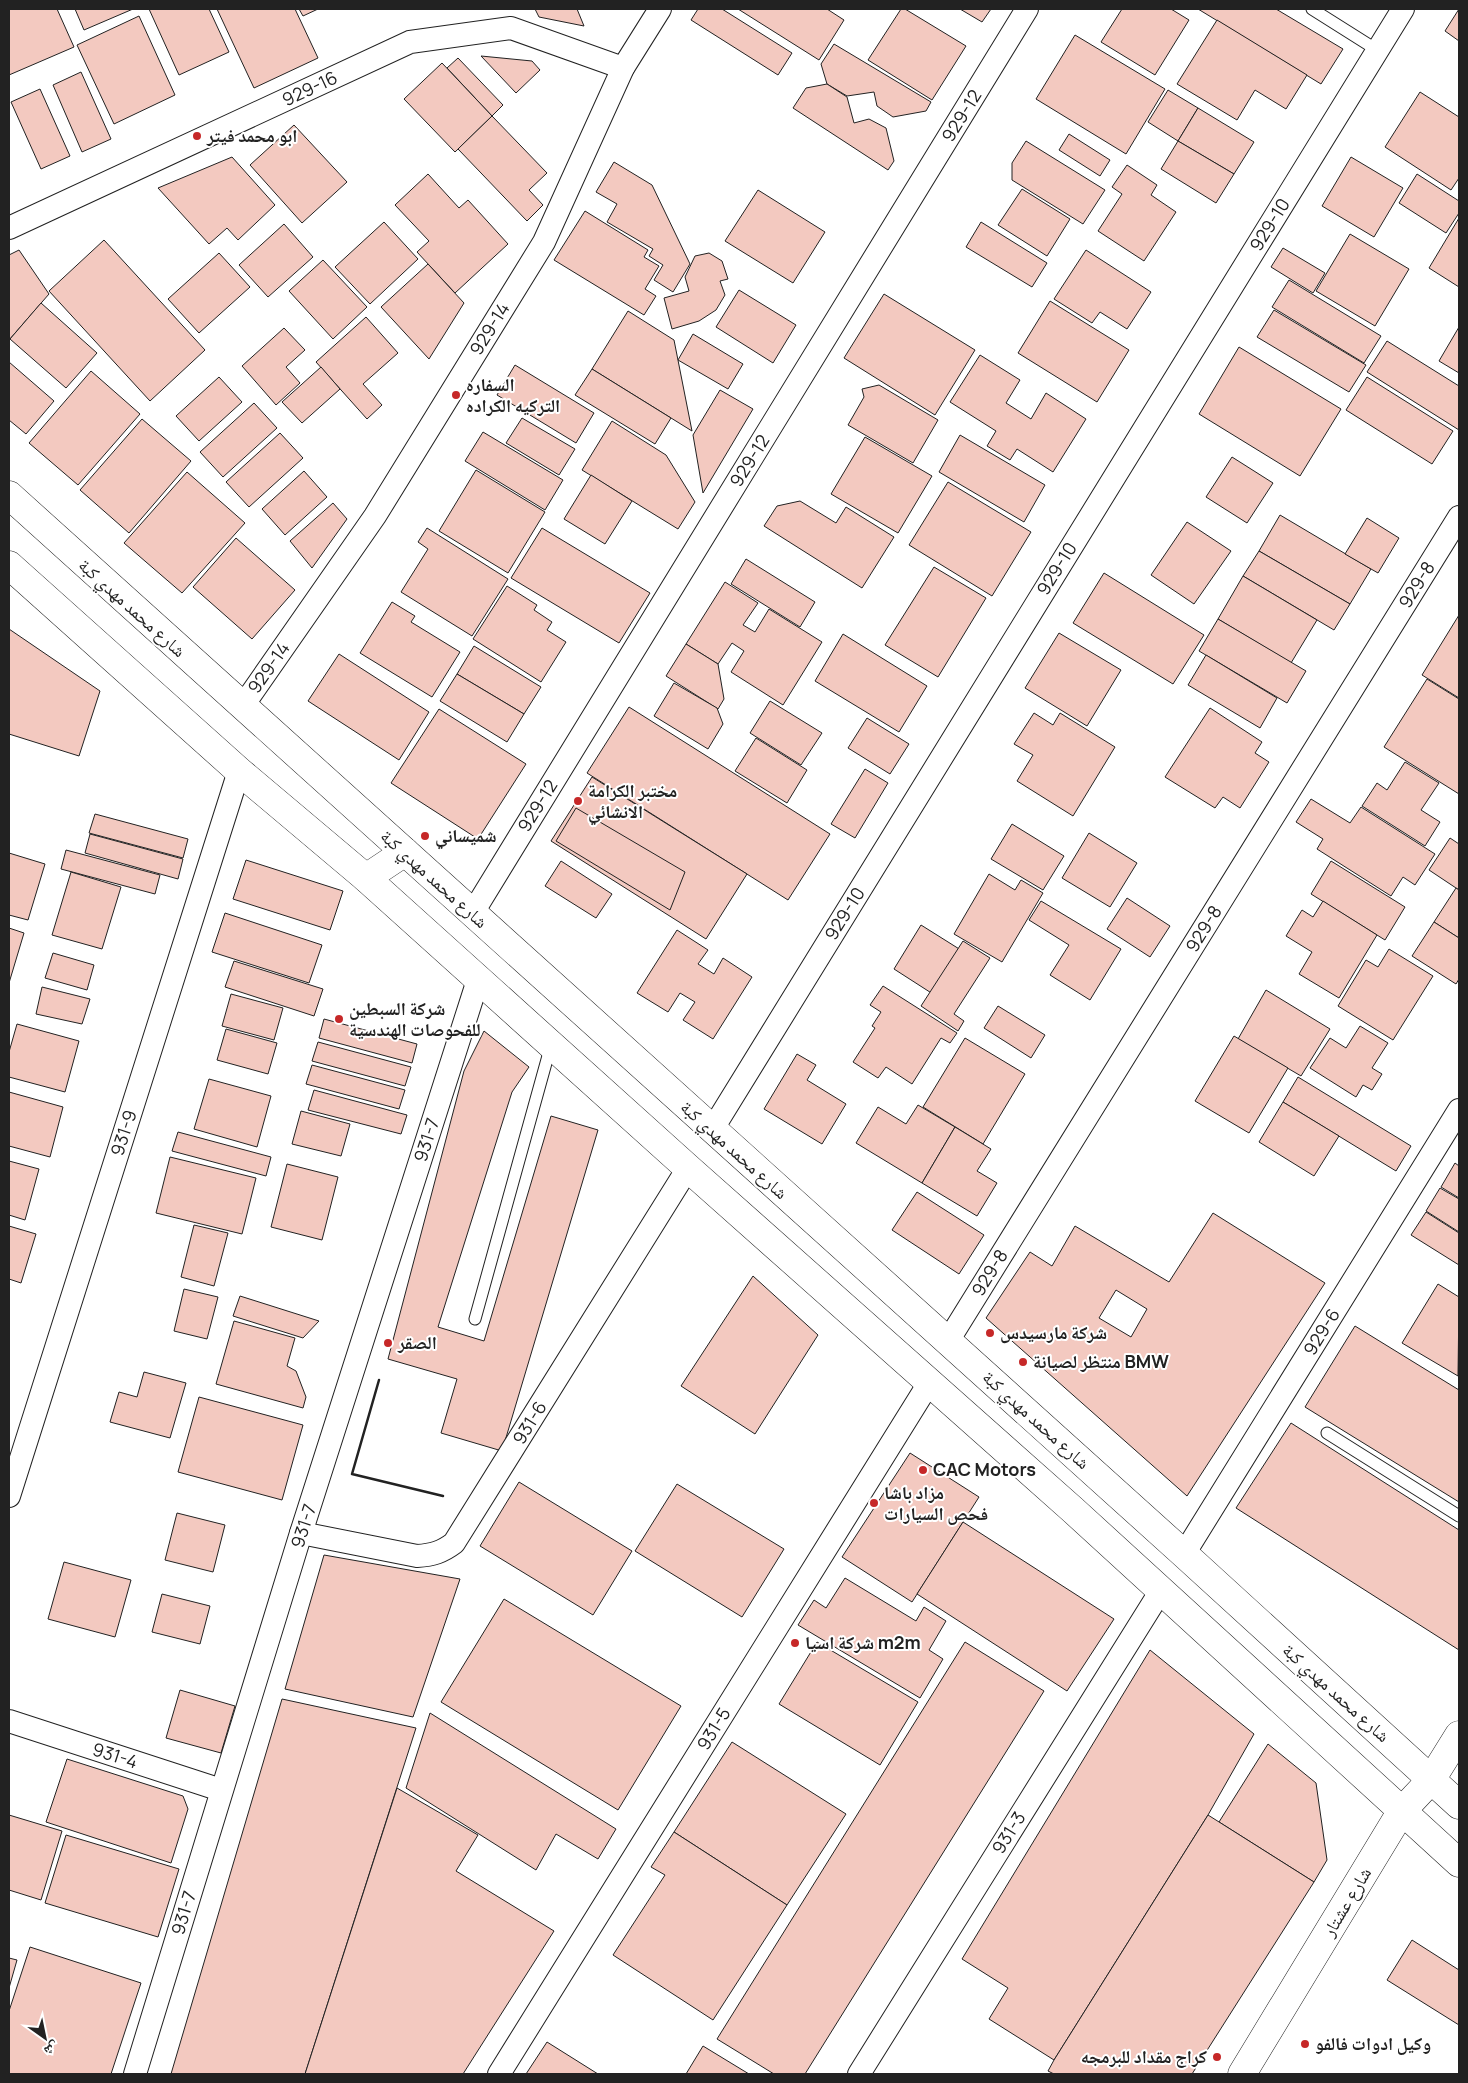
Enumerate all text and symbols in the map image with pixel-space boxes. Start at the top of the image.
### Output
street label: 929-16 [278,65,341,111]
street label: 929-12 [936,85,987,146]
place label: ابو محمد فيتر [206,123,297,147]
marker: ابو محمد فيتر [191,130,203,142]
street label: 929-10 [1244,193,1295,255]
street label: 929-14 [464,298,515,359]
place label: السفاره التركيه الكراده [466,372,560,417]
marker: السفاره التركيه الكراده [450,389,462,401]
street label: 929-12 [724,430,775,491]
street label: 929-10 [1031,537,1082,599]
street label: شارع محمد مهدي كبة [71,553,192,665]
street label: 929-8 [1393,557,1440,612]
street label: 929-14 [242,637,295,698]
street label: 929-12 [512,775,563,836]
place label: مختبر الكرامة الانشائي [588,778,677,826]
marker: مختبر الكرامة الانشائي [572,795,584,807]
place label: شميساني [435,823,497,850]
street label: شارع محمد مهدي كبة [373,824,494,936]
marker: شميساني [419,830,431,842]
street label: 929-10 [819,882,870,944]
street label: 929-8 [1180,901,1227,956]
place label: شركة السبطين للفحوصات الهندسية [349,996,481,1041]
marker: شركة السبطين للفحوصات الهندسية [333,1013,345,1025]
street label: شارع محمد مهدي كبة [673,1095,794,1207]
street label: 931-9 [104,1107,142,1159]
street label: 931-7 [408,1115,444,1165]
street label: 929-8 [966,1245,1013,1300]
street label: 929-6 [1297,1303,1345,1360]
place label: شركة مارسيدس [1000,1320,1107,1344]
marker: شركة مارسيدس [984,1327,996,1339]
place label: الصقر [397,1330,437,1354]
marker: الصقر [382,1337,394,1349]
place label: منتظر لصيانة BMW [1033,1349,1169,1373]
marker: منتظر لصيانة BMW [1017,1356,1029,1368]
street label: شارع محمد مهدي كبة [975,1365,1096,1477]
street label: 931-6 [507,1396,552,1449]
place label: CAC Motors [933,1457,1036,1481]
marker: CAC Motors [917,1464,929,1476]
place label: مزاد باشا فحص السيارات [884,1480,988,1525]
marker: مزاد باشا فحص السيارات [868,1497,880,1509]
street label: 931-7 [285,1501,321,1551]
place label: شركة اسيا m2m [805,1630,921,1654]
marker: شركة اسيا m2m [789,1637,801,1649]
street label: شارع محمد مهدي كبة [1275,1638,1396,1750]
street label: 931-5 [691,1703,736,1754]
street label: 931-4 [90,1736,141,1774]
street label: 931-3 [986,1807,1030,1858]
street label: شارع عشتار [1316,1862,1376,1941]
street label: 931-7 [165,1888,201,1938]
north arrow [20,2013,70,2063]
place label: وكيل ادوات فالفو [1315,2031,1431,2055]
text: ش [41,2037,64,2061]
marker: وكيل ادوات فالفو [1299,2038,1311,2050]
place label: كراج مقداد للبرمجه [1081,2044,1207,2068]
marker: كراج مقداد للبرمجه [1211,2051,1223,2063]

